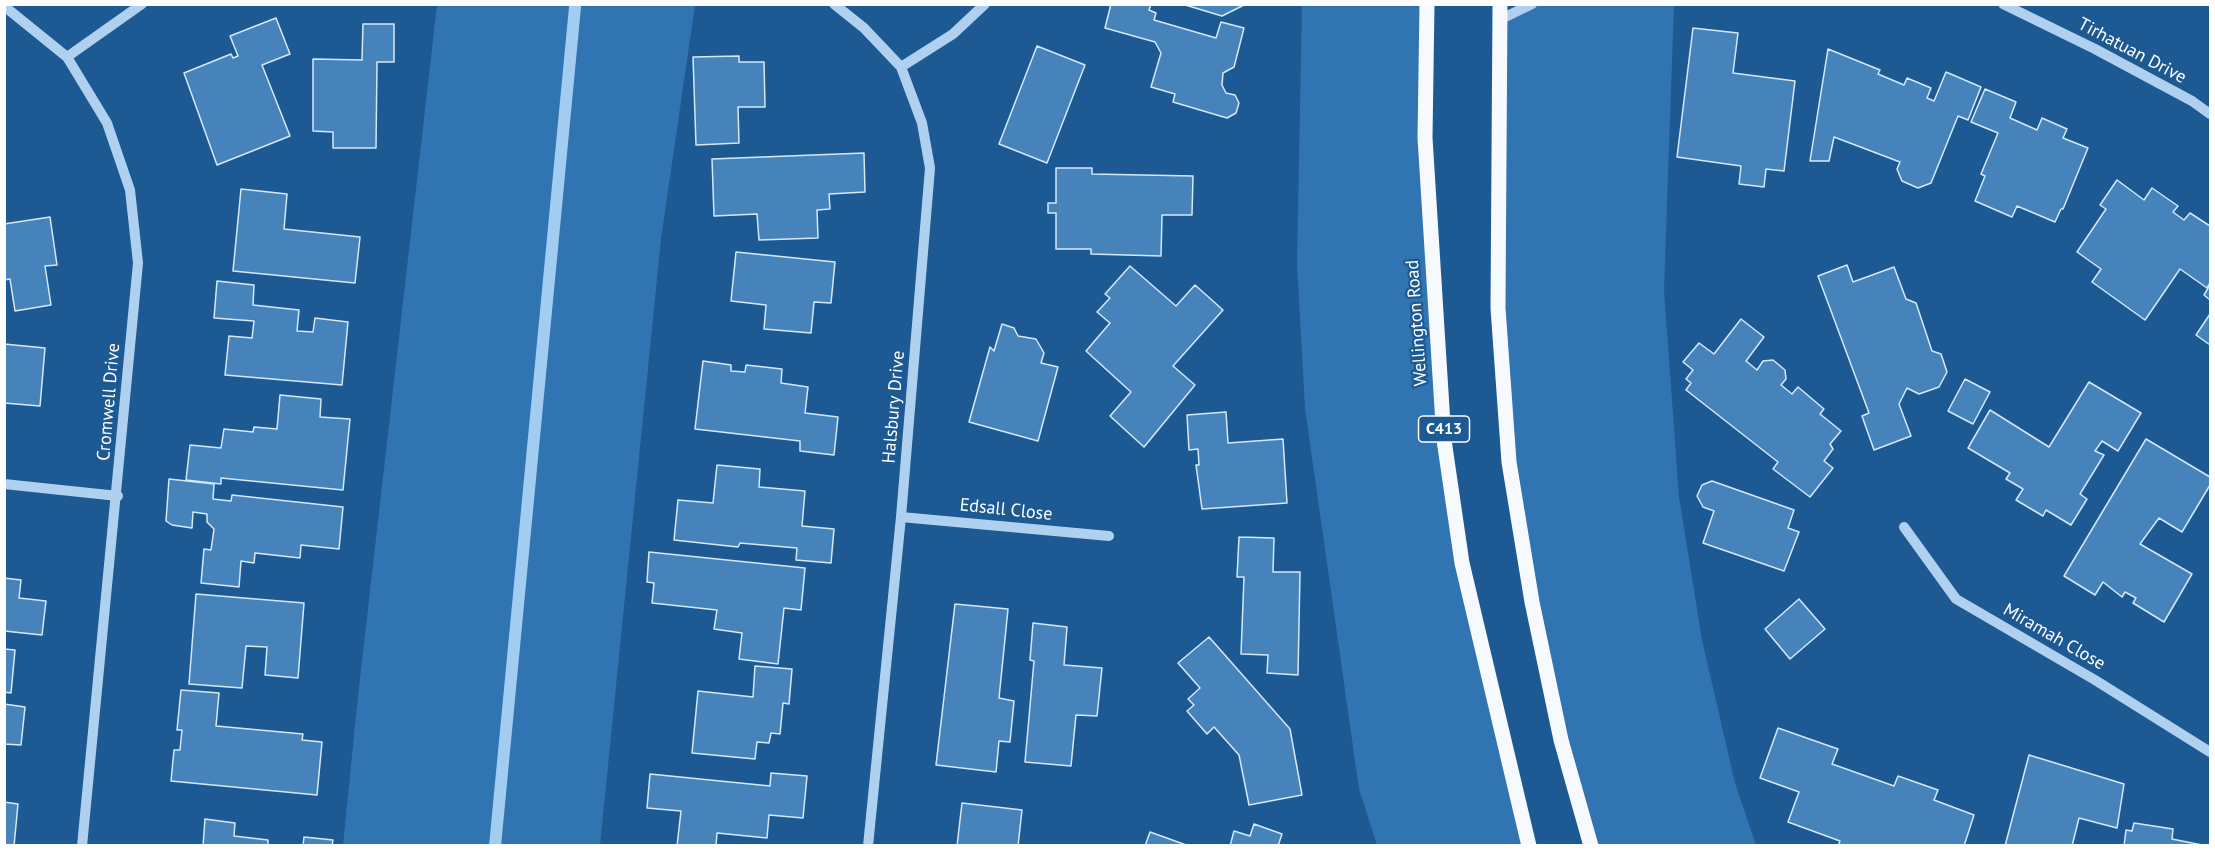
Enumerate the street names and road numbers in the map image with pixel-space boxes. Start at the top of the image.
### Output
street label: Tirhatuan Drive [2074,13,2190,89]
street label: Wellington Road [1402,259,1432,387]
street label: Cromwell Drive [93,342,125,462]
street label: Halsbury Drive [878,350,910,464]
road number: C413 [1418,416,1470,442]
street label: Edsall Close [959,494,1053,526]
street label: Miramah Close [1999,599,2109,675]

